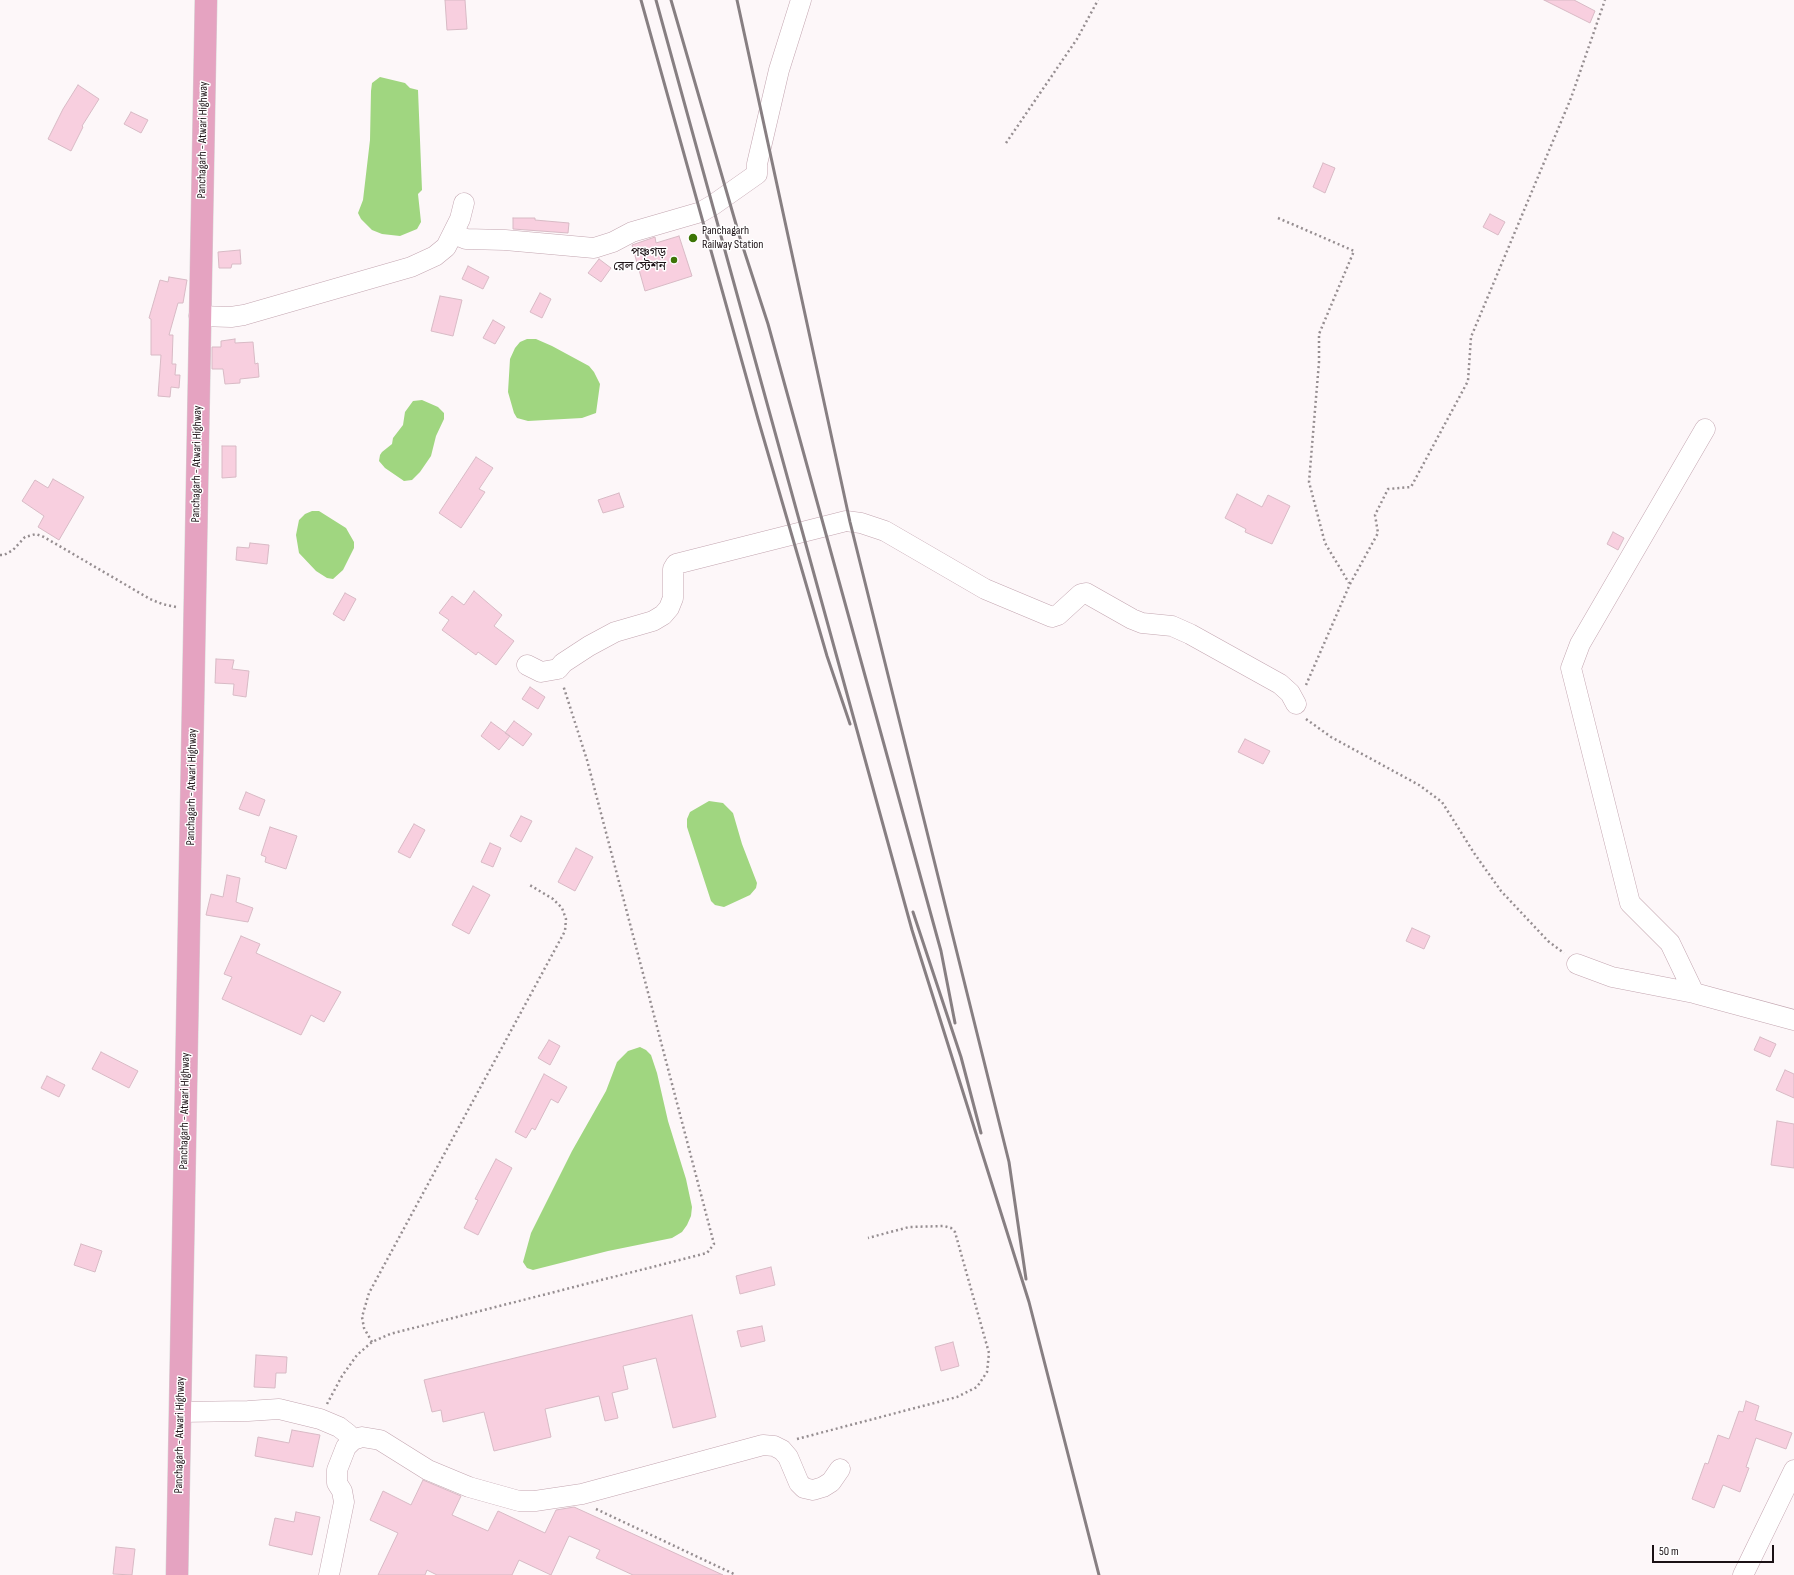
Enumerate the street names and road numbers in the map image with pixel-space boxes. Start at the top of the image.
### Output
street label: Panchagarh - Atwari Highway [195,81,211,199]
street label: Panchagarh - Atwari Highway [189,405,205,523]
street label: Panchagarh - Atwari Highway [184,728,200,846]
street label: Panchagarh - Atwari Highway [177,1052,193,1170]
street label: Panchagarh - Atwari Highway [172,1376,188,1494]

